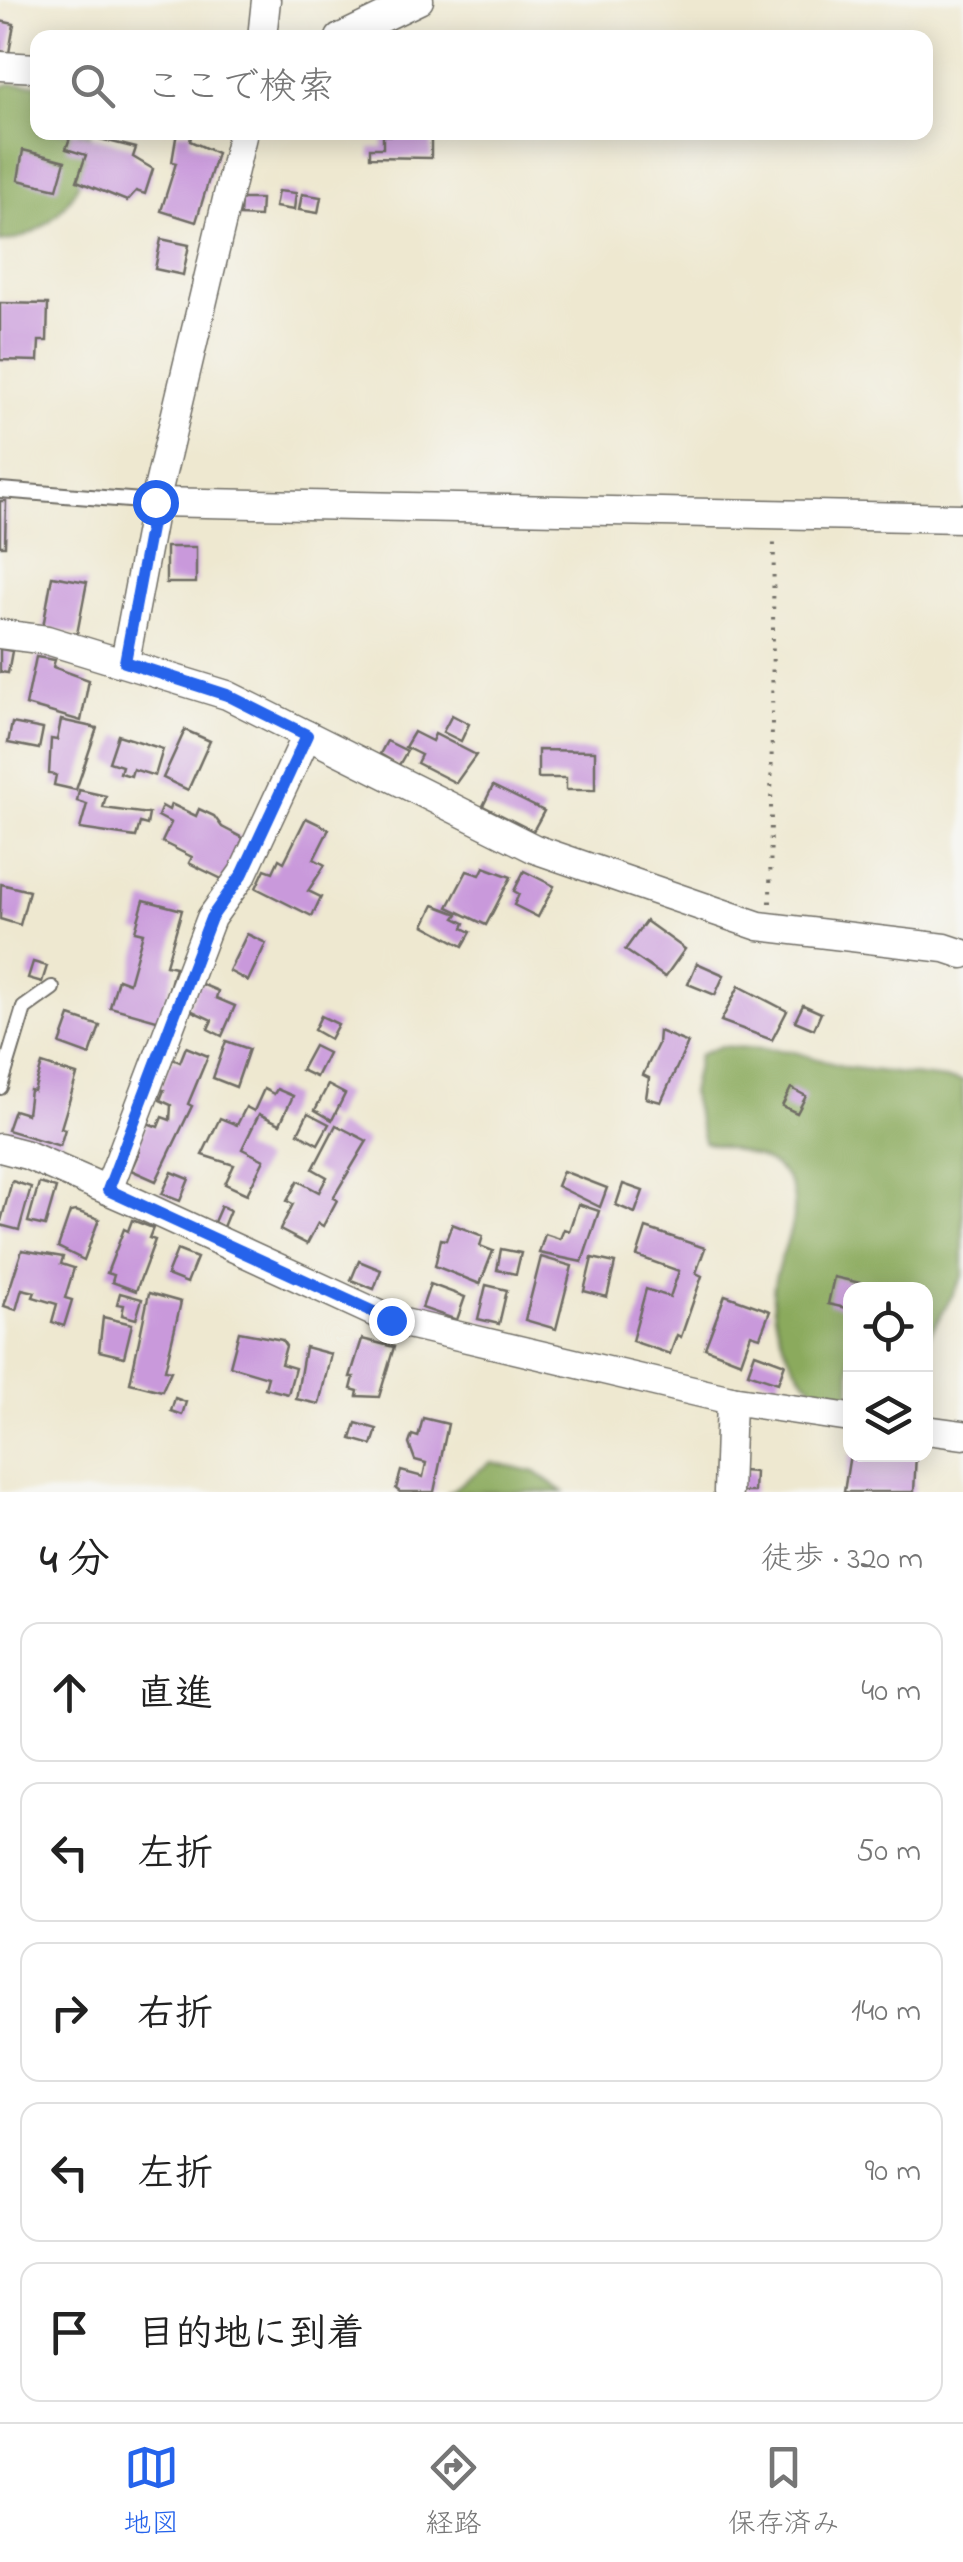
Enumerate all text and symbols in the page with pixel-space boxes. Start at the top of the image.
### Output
search box [30,30,933,140]
icon: search [65,58,120,113]
text: ここで検索 [145,61,335,117]
route start [133,480,179,526]
map controls [843,1282,933,1462]
button: locate [843,1282,933,1372]
route end [369,1298,415,1344]
button: layers [843,1372,933,1462]
text: 4 分 [40,1531,110,1592]
text: 徒歩 · 320 m [760,1537,923,1584]
icon: ahead [42,1665,97,1720]
text: 直進 [137,1668,213,1724]
text: 40 m [861,1669,921,1716]
icon: left [42,1825,97,1880]
text: 左折 [137,1828,213,1884]
text: 50 m [856,1829,921,1876]
icon: right [42,1985,97,2040]
text: 右折 [137,1988,213,2044]
text: 140 m [851,1989,921,2036]
icon: left [42,2145,97,2200]
text: 左折 [137,2148,213,2204]
text: 90 m [865,2149,921,2196]
icon: arrive [42,2305,97,2360]
text: 目的地に到着 [137,2308,365,2364]
tab: 地図 [123,2440,179,2546]
tab: 経路 [425,2440,482,2546]
tab: 保存済み [728,2440,840,2546]

